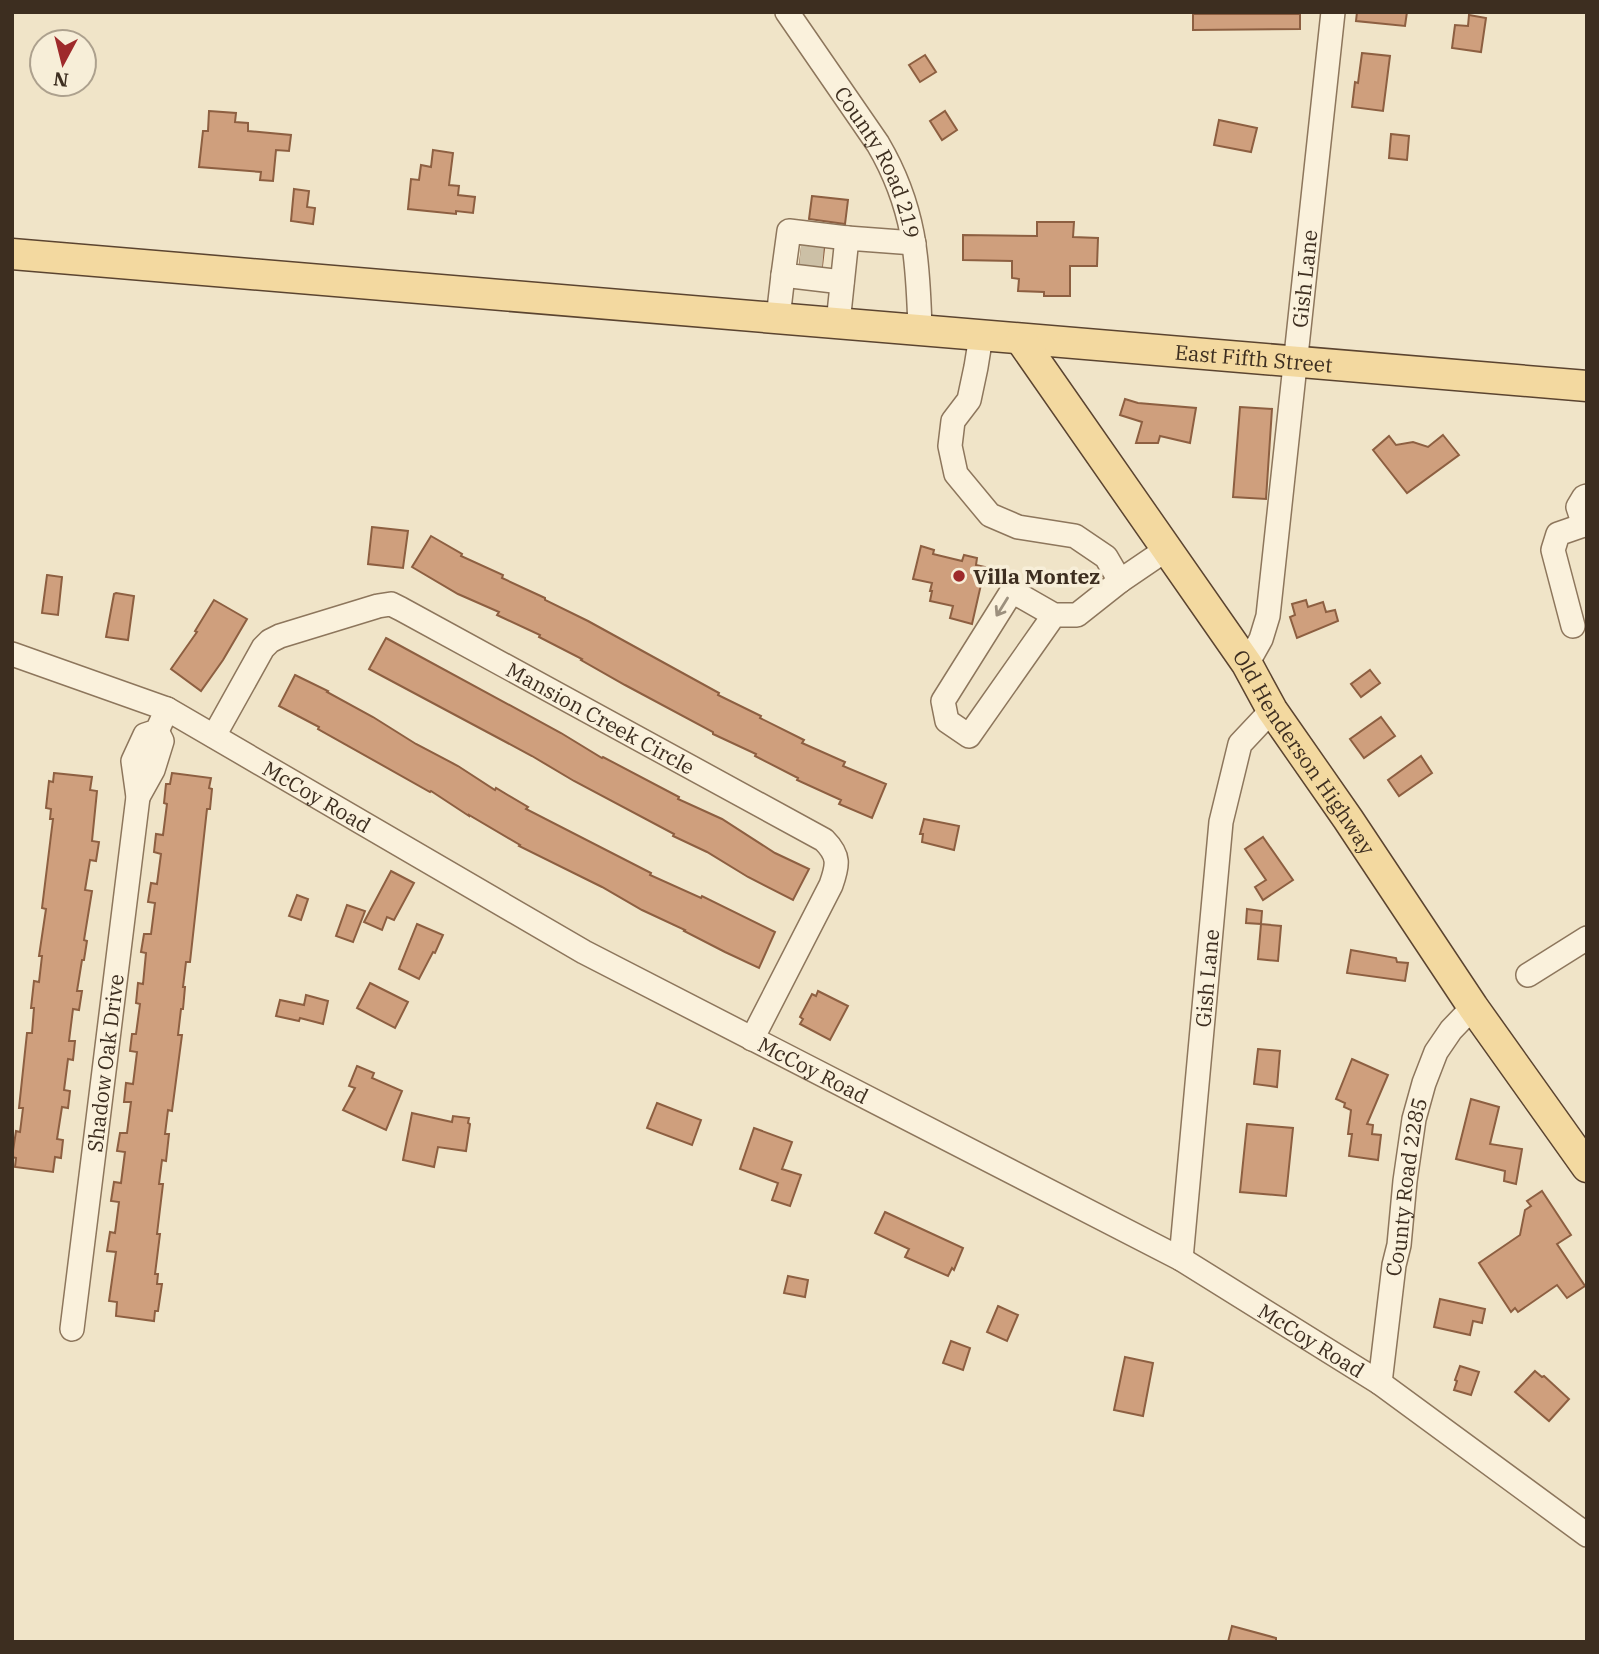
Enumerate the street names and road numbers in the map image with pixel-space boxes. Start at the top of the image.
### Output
street label: County Road 219 [828,81,927,241]
street label: Gish Lane [1285,228,1324,329]
street label: East Fifth Street [1174,338,1334,379]
street label: Old Henderson Highway [1227,644,1382,861]
street label: Mansion Creek Circle [501,655,700,781]
street label: McCoy Road [258,754,376,839]
street label: Gish Lane [1188,928,1225,1029]
street label: Shadow Oak Drive [80,972,130,1154]
street label: McCoy Road [753,1030,874,1110]
street label: County Road 2285 [1379,1094,1433,1278]
street label: McCoy Road [1253,1296,1370,1384]

